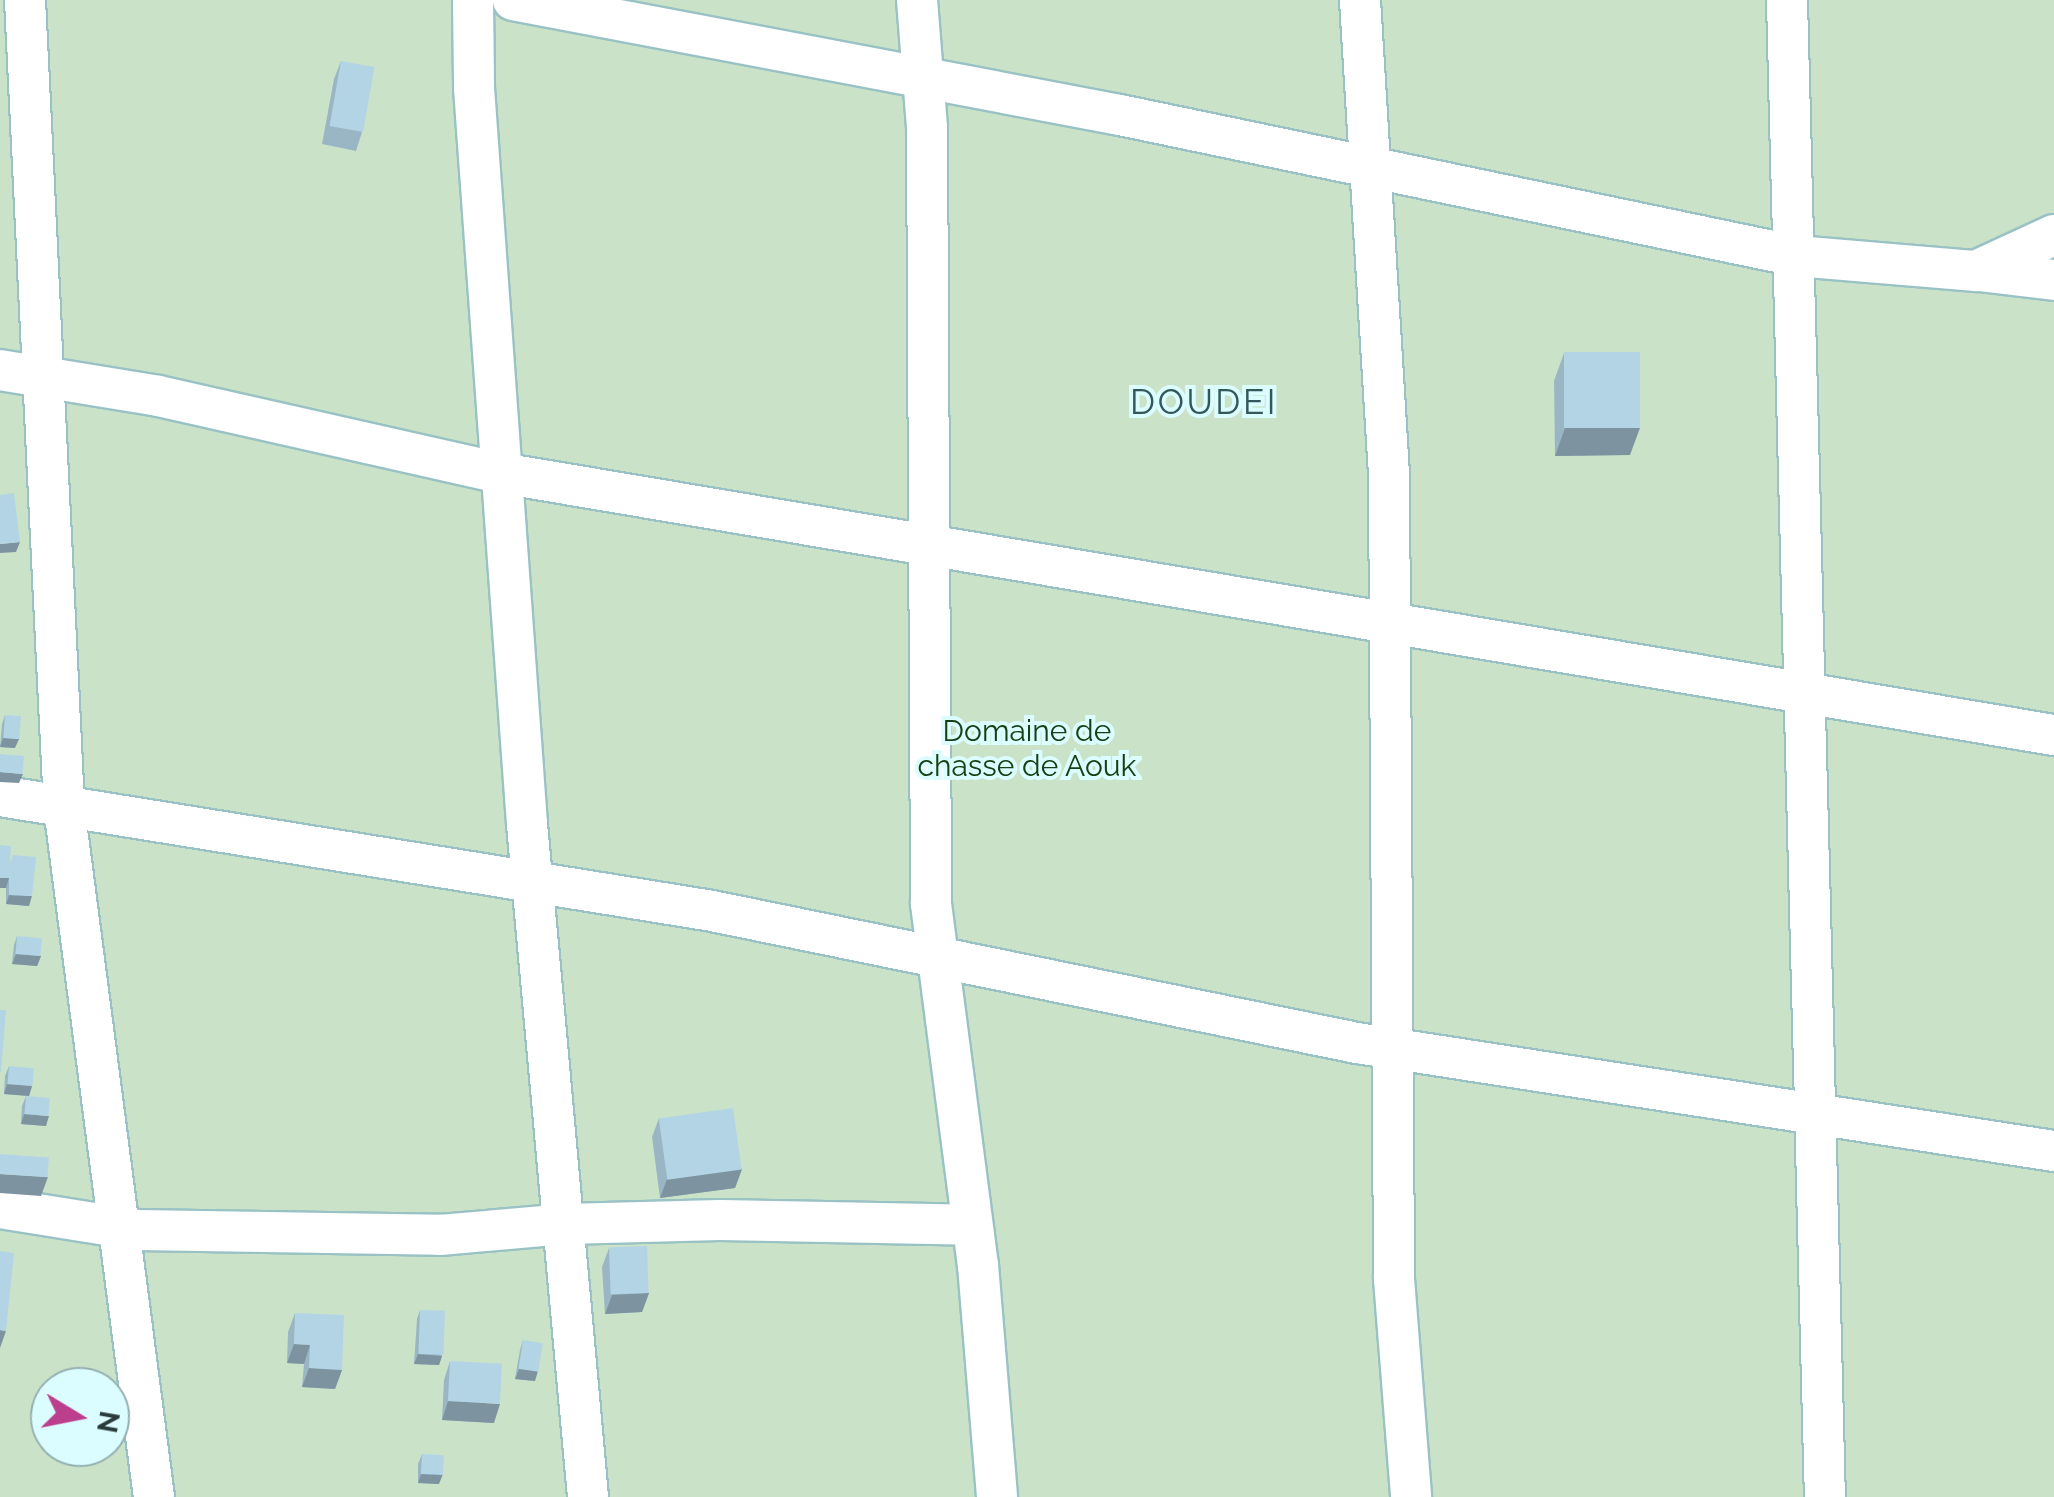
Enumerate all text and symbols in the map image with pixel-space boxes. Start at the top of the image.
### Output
district label: DOUDEI [1130,381,1278,423]
park label: Domaine de chasse de Aouk [917,713,1137,784]
north arrow [30,1367,130,1467]
text: N [90,1409,126,1435]

